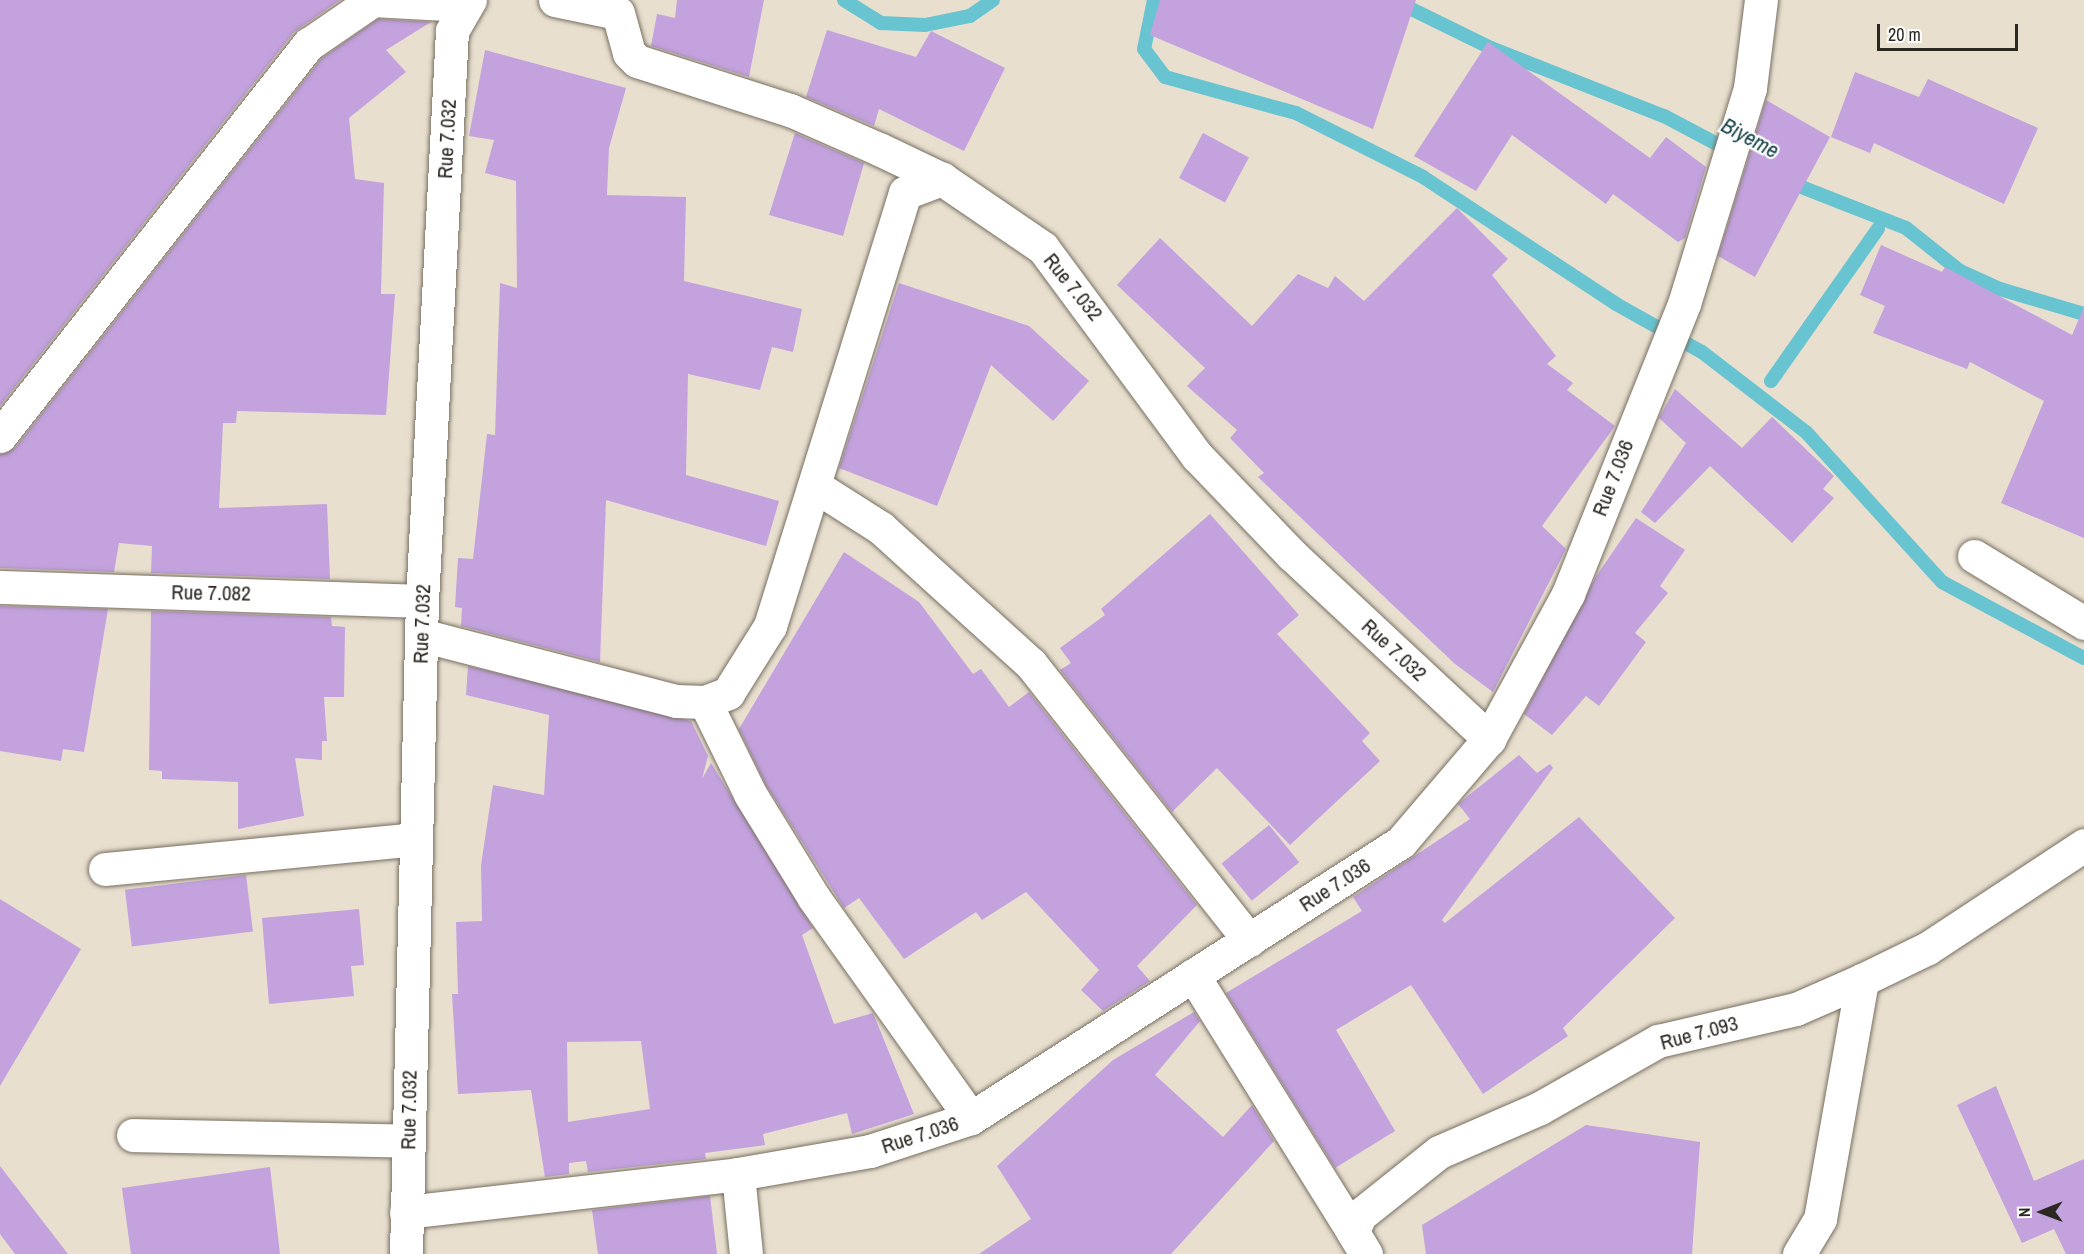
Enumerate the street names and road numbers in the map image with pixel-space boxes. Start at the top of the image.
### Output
street label: Rue 7.032 [432,99,462,179]
street label: Rue 7.032 [1038,248,1108,326]
street label: Rue 7.036 [1587,436,1639,520]
street label: Rue 7.082 [171,580,251,606]
street label: Rue 7.032 [408,584,436,664]
street label: Rue 7.032 [1356,614,1432,686]
street label: Rue 7.036 [1295,853,1375,917]
street label: Rue 7.093 [1657,1011,1741,1055]
street label: Rue 7.032 [396,1070,422,1150]
street label: Rue 7.036 [878,1111,962,1159]

